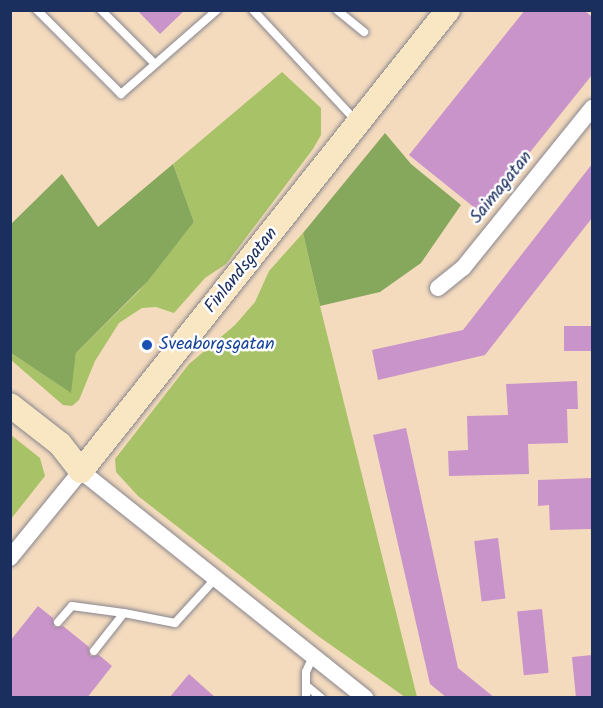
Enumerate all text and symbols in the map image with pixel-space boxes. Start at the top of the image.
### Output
street label: Saimagatan [466,147,538,229]
street label: Finlandsgatan [201,224,283,318]
place label: Sveaborgsgatan [159,334,274,356]
marker: Sveaborgsgatan [140,338,154,352]

